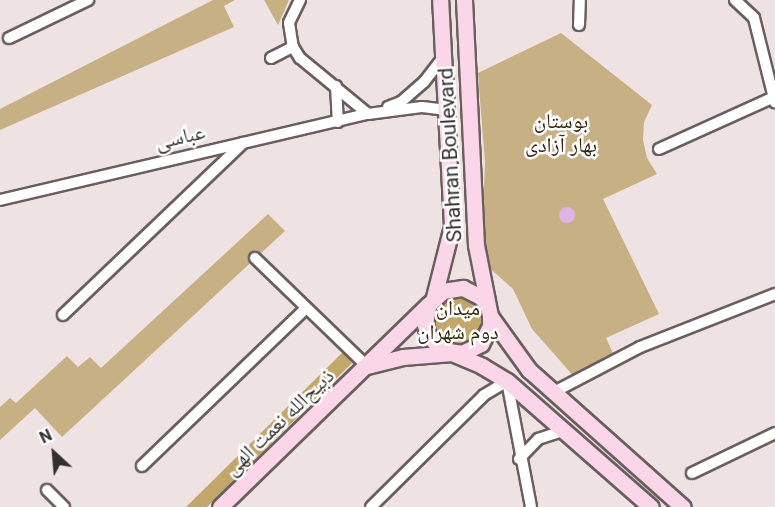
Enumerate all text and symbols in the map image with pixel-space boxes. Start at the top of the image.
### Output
street label: Shahran Boulevard [433,67,467,243]
park label: بوستان بهار آزادی [525,108,597,158]
street label: عباسی [153,119,207,155]
park label: میدان دوم شهران [417,295,499,345]
street label: ذبیح‌الله نعمت الهی [219,363,339,481]
north arrow [24,423,84,483]
text: N [37,425,55,447]

